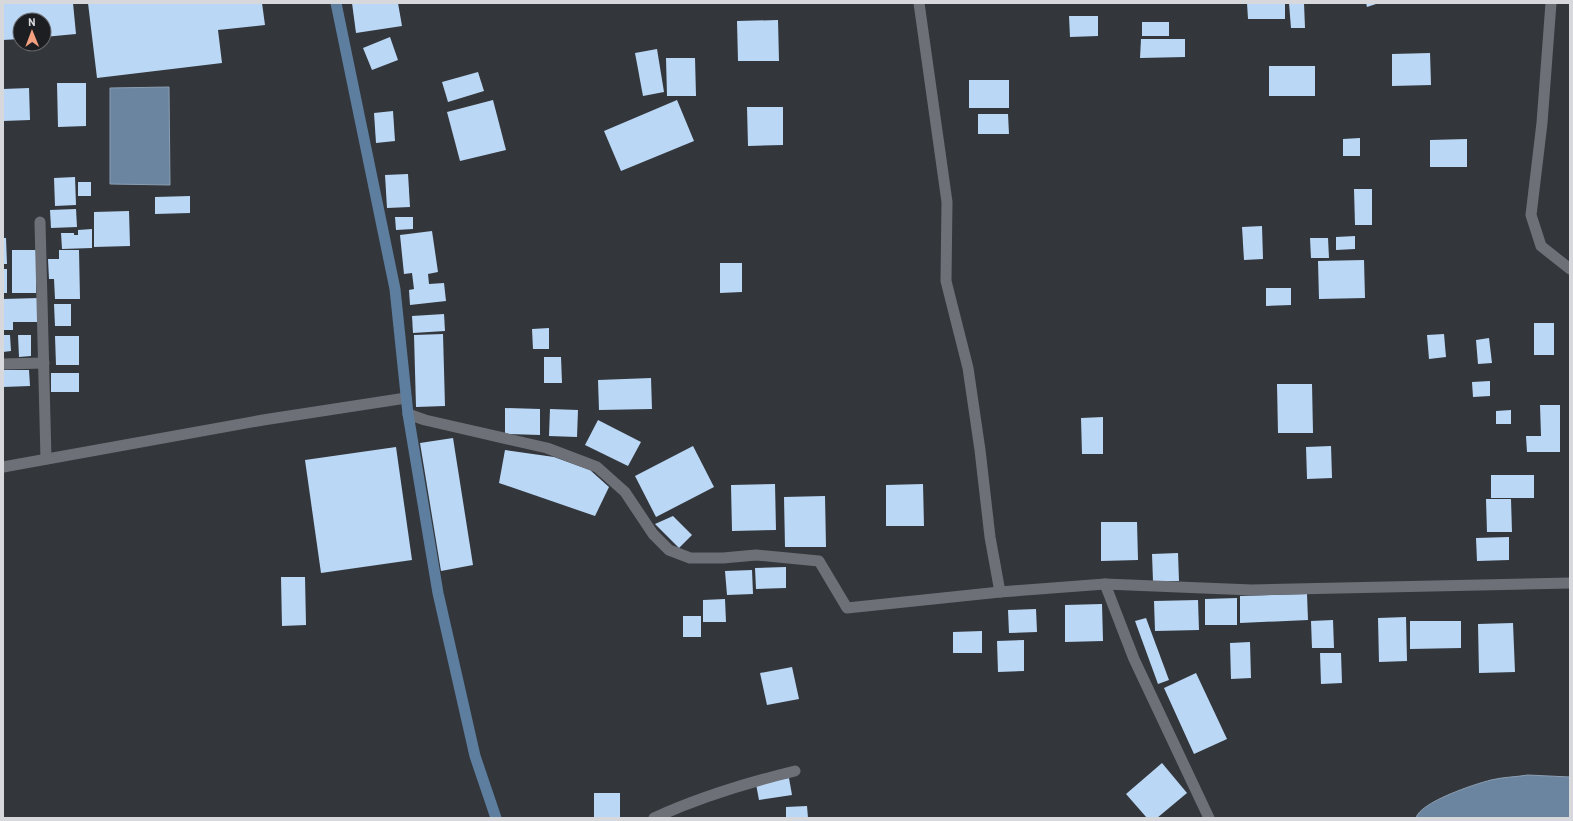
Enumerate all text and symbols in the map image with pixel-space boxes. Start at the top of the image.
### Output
north arrow [12,12,52,52]
text: N [28,15,36,28]

